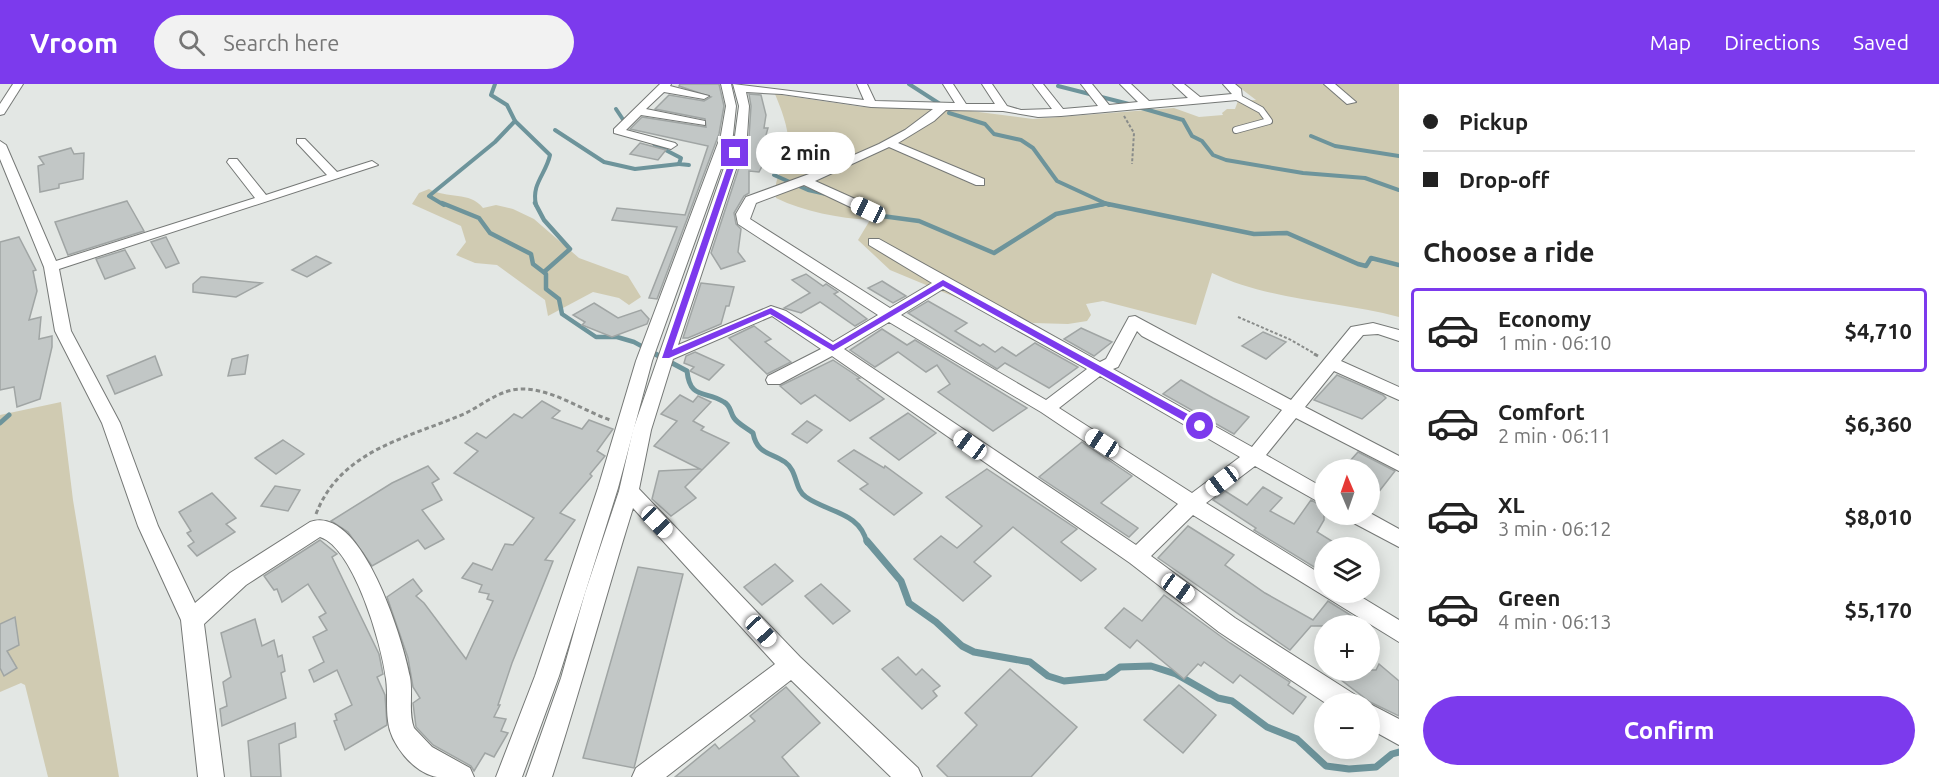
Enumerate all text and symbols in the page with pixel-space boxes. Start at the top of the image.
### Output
search box [154,15,574,69]
icon: search [175,26,208,59]
text: Vroom [30,27,118,58]
text: Search here [223,30,339,55]
text: Map [1650,30,1691,54]
text: Directions [1724,30,1820,54]
text: Saved [1853,30,1909,54]
text: Pickup [1459,109,1528,134]
callout: 2 min [756,132,855,174]
route end [721,139,748,166]
text: 2 min [780,141,831,164]
text: Drop-off [1459,167,1549,192]
car [848,194,888,226]
text: Choose a ride [1423,237,1595,267]
icon: car [1426,303,1480,357]
text: Economy [1498,306,1591,331]
text: $4,710 [1845,318,1912,343]
text: 1 min · 06:10 [1498,331,1612,354]
icon: car [1426,396,1480,450]
text: Comfort [1498,399,1585,424]
text: $6,360 [1845,411,1912,436]
route start [1186,412,1213,439]
text: 2 min · 06:11 [1498,424,1612,447]
car [1082,426,1122,460]
car [950,427,990,463]
north arrow [1314,459,1380,525]
map controls [1314,459,1380,759]
car [1202,463,1242,499]
icon: car [1426,489,1480,543]
text: XL [1498,492,1525,517]
car [638,503,676,541]
text: $8,010 [1845,504,1912,529]
text: 3 min · 06:12 [1498,517,1612,540]
button: layers [1314,537,1380,603]
car [1158,570,1198,606]
icon: car [1426,582,1480,636]
text: Green [1498,585,1560,610]
text: $5,170 [1845,597,1912,622]
text: 4 min · 06:13 [1498,610,1612,633]
car [742,612,780,650]
button: + [1314,615,1380,681]
button: − [1314,693,1380,759]
button: Confirm [1423,696,1915,765]

